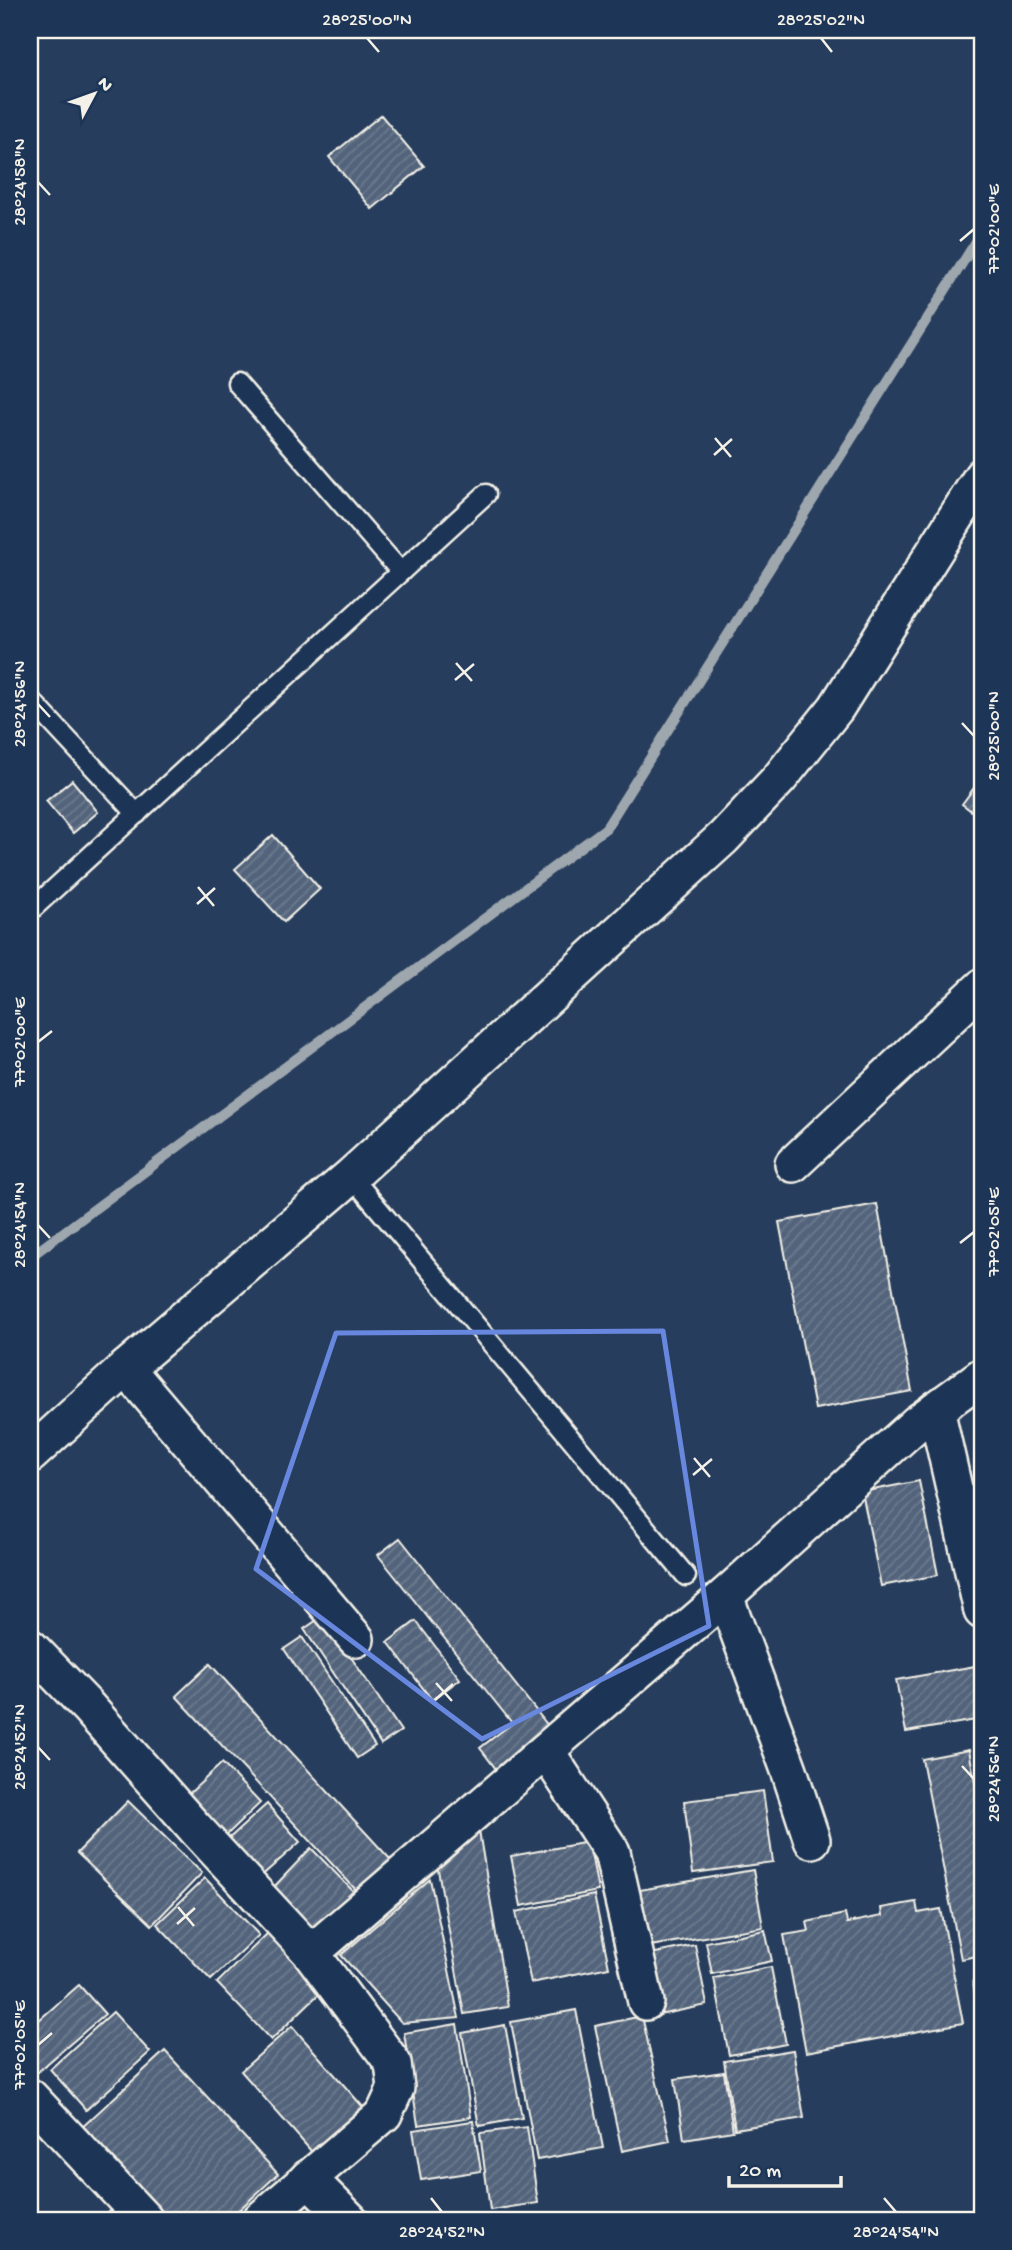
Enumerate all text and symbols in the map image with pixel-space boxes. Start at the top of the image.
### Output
text: 28°25'00"N [322,11,412,32]
text: 28°25'02"N [777,11,865,32]
north arrow [60,60,130,130]
text: N [91,73,117,97]
text: 28°24'58"N [11,138,32,226]
text: 77°02'00"E [985,183,1006,275]
text: 28°24'56"N [11,661,32,747]
text: 28°25'00"N [985,691,1006,781]
text: 77°02'00"E [11,996,32,1088]
text: 28°24'54"N [11,1182,32,1268]
text: 77°02'05"E [985,1187,1006,1277]
text: 28°24'52"N [11,1704,32,1790]
text: 28°24'56"N [985,1736,1006,1822]
text: 77°02'05"E [11,2000,32,2090]
scale bar [729,2145,841,2189]
text: 20 m [739,2160,781,2185]
text: 28°24'52"N [399,2223,485,2244]
text: 28°24'54"N [853,2223,939,2244]

